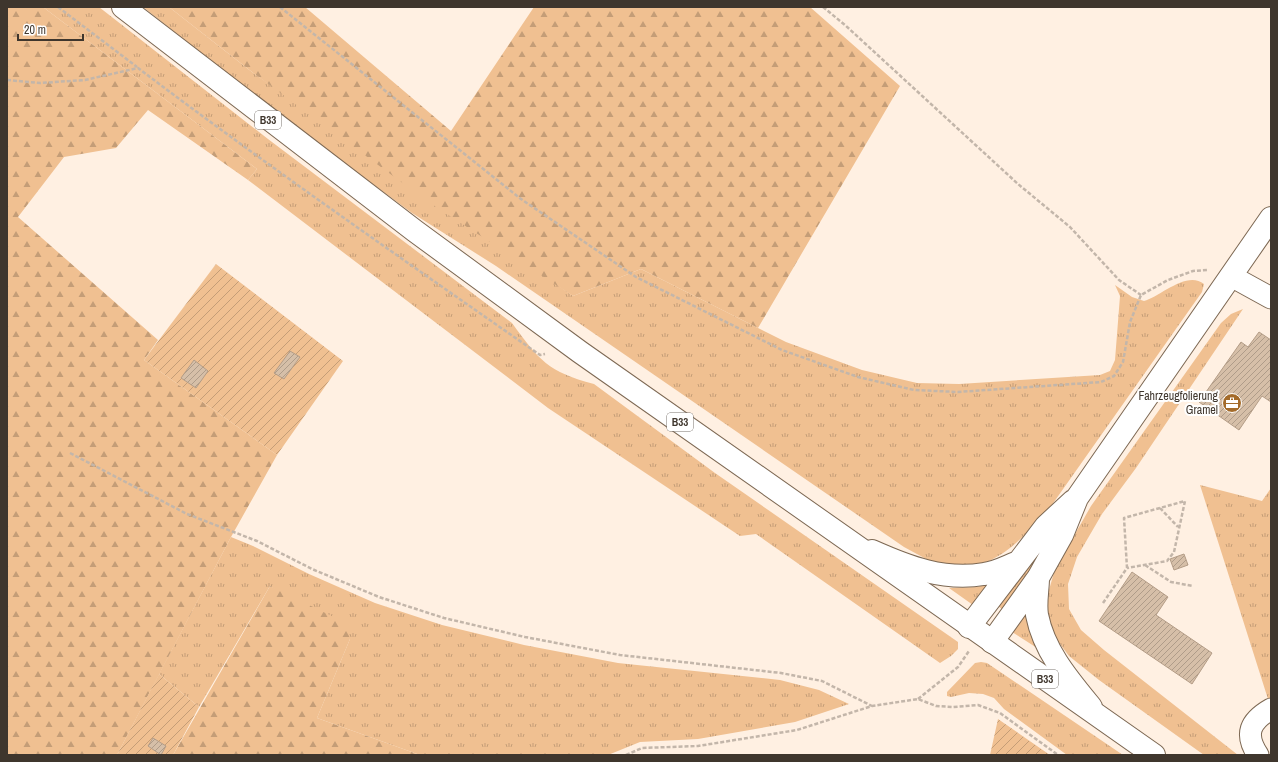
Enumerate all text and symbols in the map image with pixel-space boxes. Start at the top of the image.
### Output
scale bar [18,16,83,42]
text: 20 m [24,22,46,38]
road number: B33 [255,111,281,129]
place label: Fahrzeugfolierung Gramel [1139,388,1219,418]
office icon: Fahrzeugfolierung Gramel [1221,392,1243,414]
road number: B33 [667,413,693,431]
road number: B33 [1032,670,1058,688]

